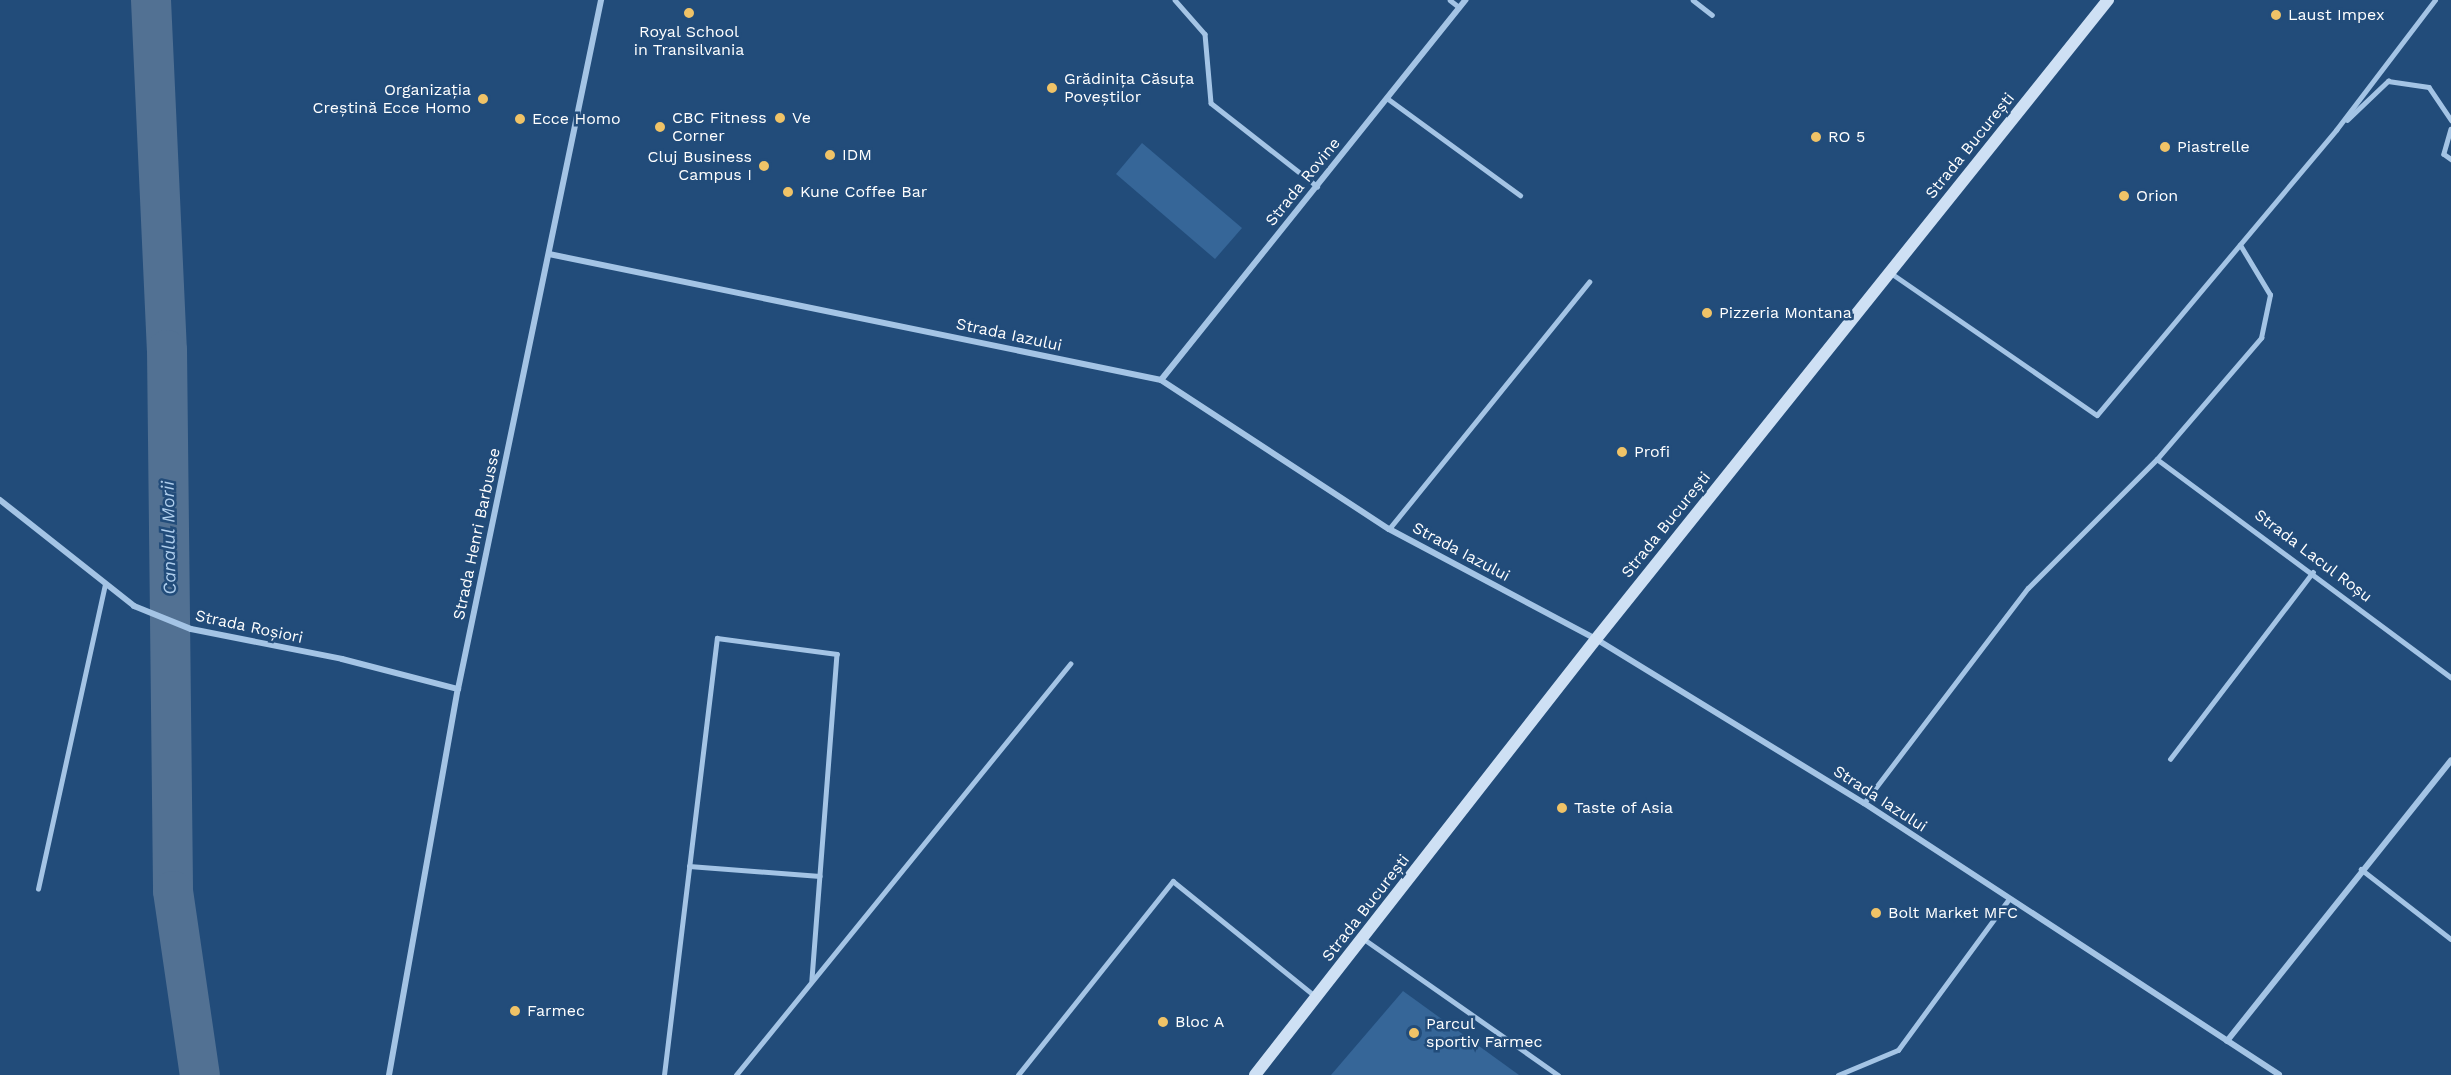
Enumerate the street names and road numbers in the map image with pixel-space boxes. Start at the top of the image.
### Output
street label: Strada București [1921,89,2019,203]
street label: Strada Rovine [1261,134,1345,230]
street label: Strada Iazului [954,314,1064,356]
street label: Strada Henri Barbusse [449,446,505,622]
street label: Strada București [1617,468,1715,582]
street label: Strada Lacul Roșu [2250,505,2376,607]
street label: Strada Iazului [1409,518,1513,586]
street label: Strada Roșiori [193,606,305,648]
street label: Strada Iazului [1829,762,1931,836]
street label: Strada București [1318,851,1414,965]

